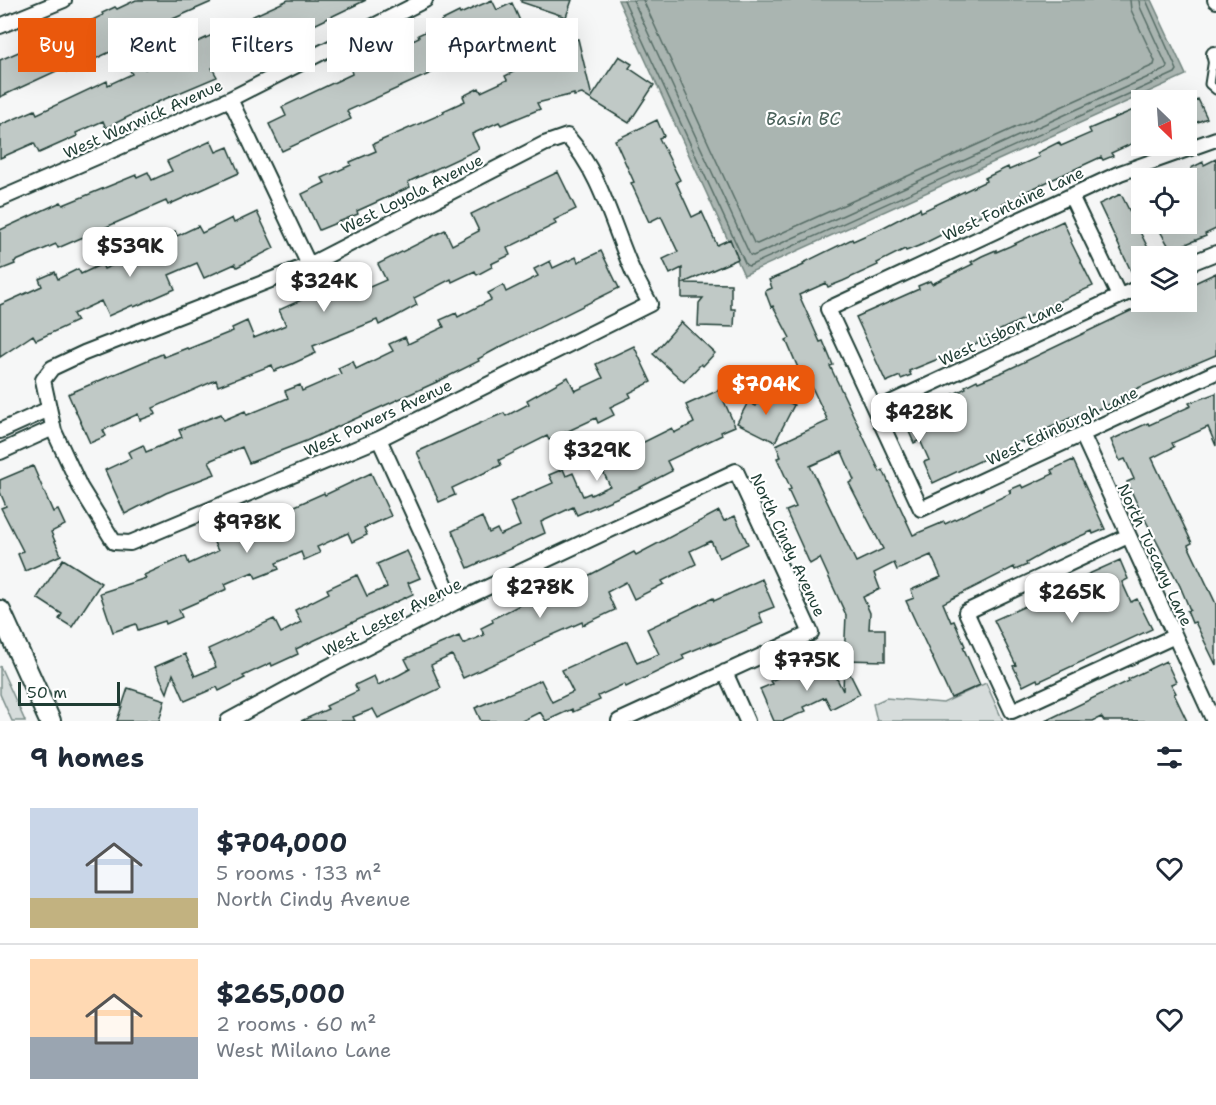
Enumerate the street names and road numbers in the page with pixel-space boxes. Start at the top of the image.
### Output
street label: West Warwick Avenue [60,74,226,164]
street label: West Loyola Avenue [337,149,487,239]
street label: West Fontaine Lane [939,162,1087,246]
street label: West Lisbon Lane [935,295,1067,371]
street label: West Powers Avenue [301,374,455,462]
street label: West Edinburgh Lane [983,382,1141,470]
street label: North Cindy Avenue [746,470,830,620]
street label: North Tuscany Lane [1113,480,1197,630]
street label: West Lester Avenue [319,573,465,661]

